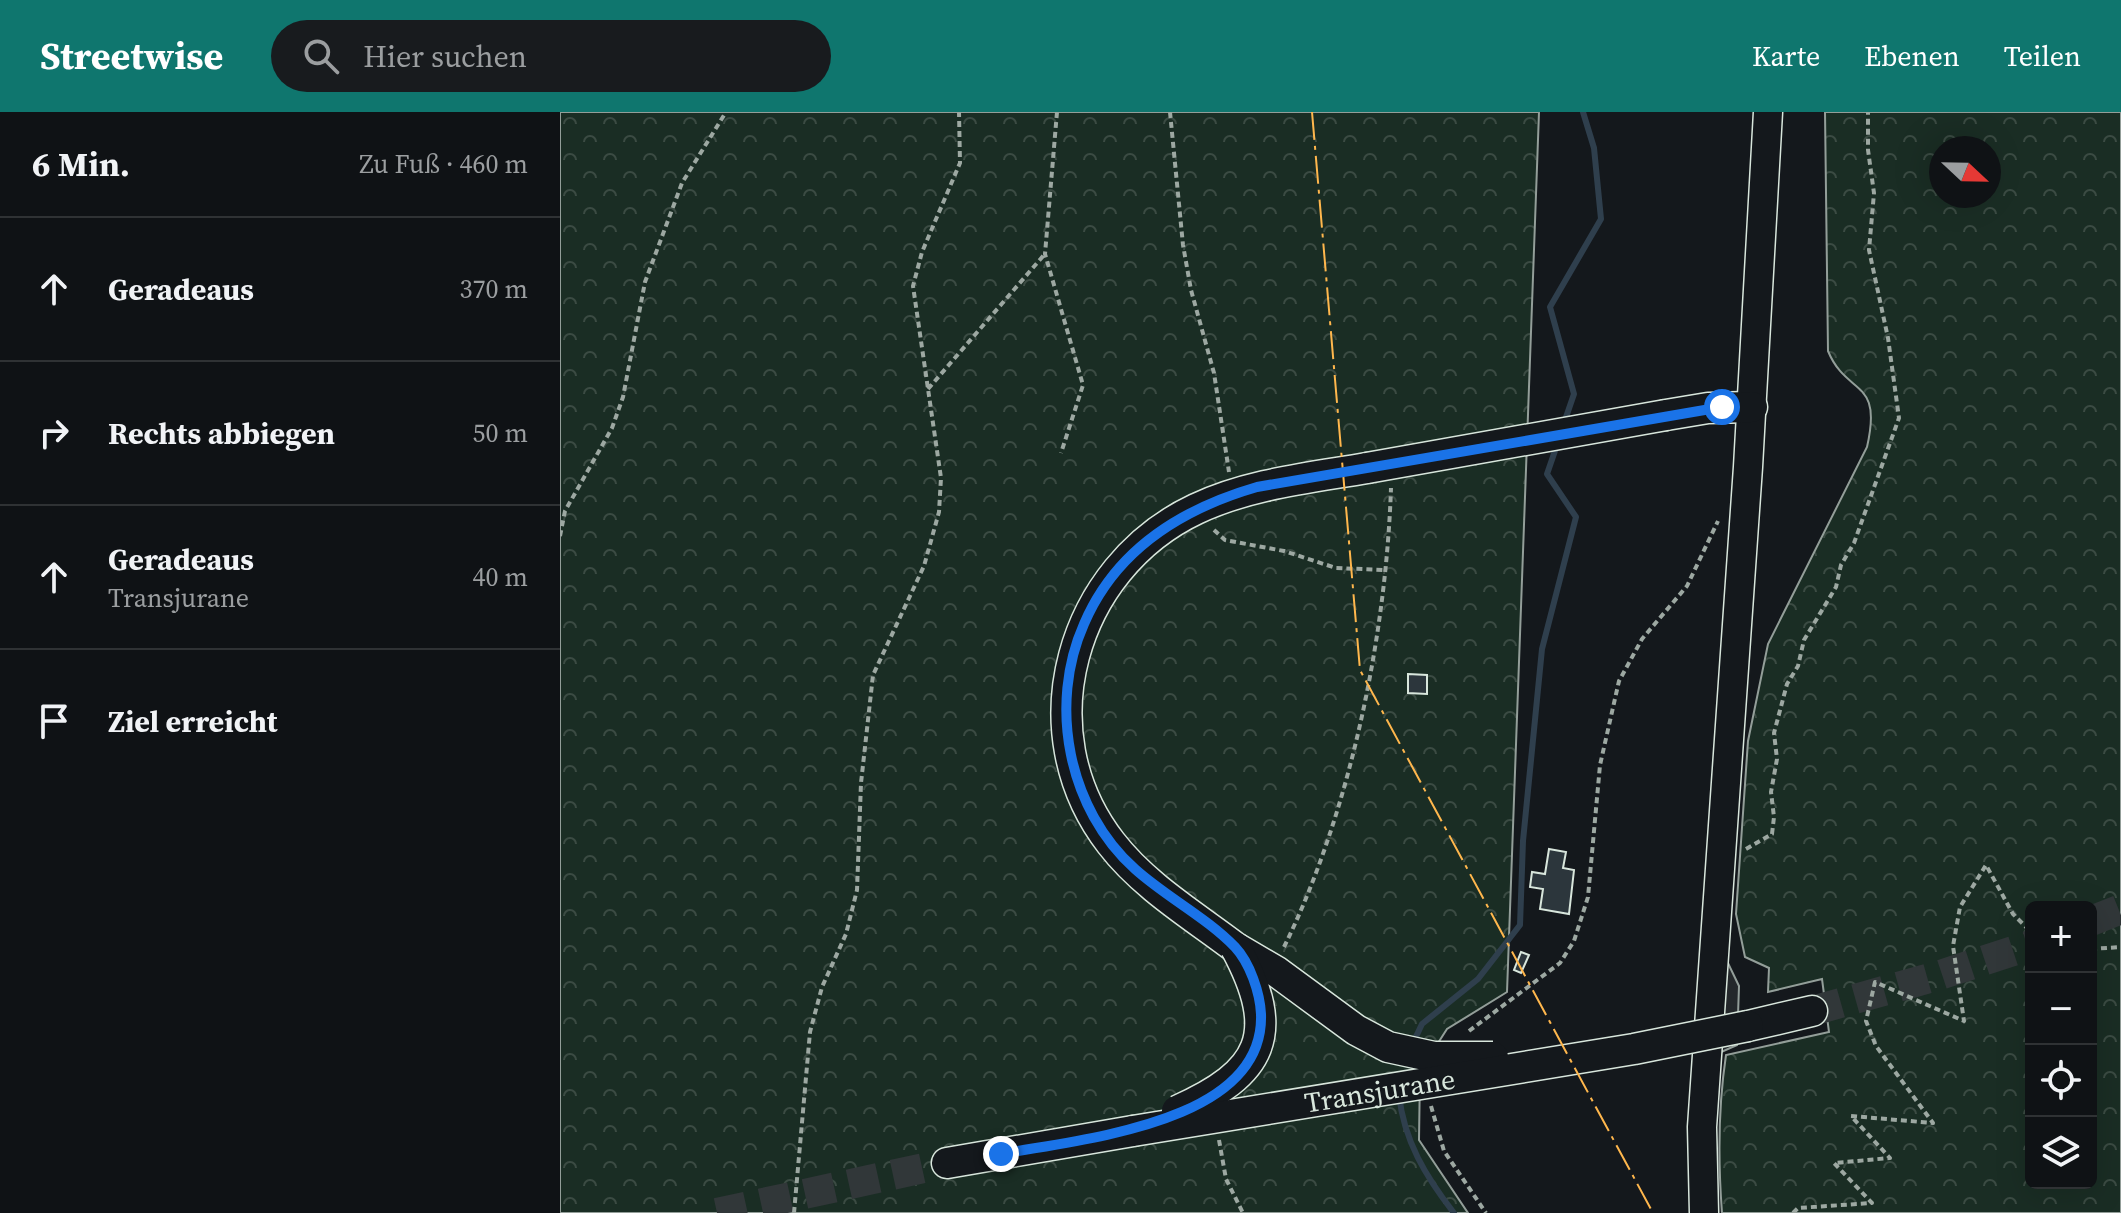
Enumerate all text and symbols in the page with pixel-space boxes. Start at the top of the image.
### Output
search box [271,20,831,92]
text: Streetwise [40,30,223,82]
icon: search [299,34,343,78]
text: Hier suchen [363,36,527,77]
text: Karte [1752,37,1820,75]
text: Ebenen [1864,37,1960,75]
text: Teilen [2004,37,2081,75]
north arrow [1929,136,2001,208]
text: 6 Min. [32,141,130,187]
text: Zu Fuß · 460 m [359,146,528,182]
icon: ahead [32,267,76,311]
text: Geradeaus [108,269,254,310]
text: 370 m [460,271,528,307]
route start [1704,389,1740,425]
icon: right [32,411,76,455]
text: Rechts abbiegen [108,413,335,454]
text: 50 m [473,415,528,451]
text: Geradeaus [108,539,254,580]
icon: ahead [32,555,76,599]
text: 40 m [473,559,528,595]
text: Transjurane [108,580,249,616]
icon: arrive [32,699,76,743]
text: Ziel erreicht [108,701,277,742]
map controls [2025,901,2097,1189]
button: + [2025,901,2097,973]
button: − [2025,973,2097,1045]
button: locate [2025,1045,2097,1117]
street label: Transjurane [1302,1060,1458,1122]
button: layers [2025,1117,2097,1189]
route end [983,1136,1019,1172]

